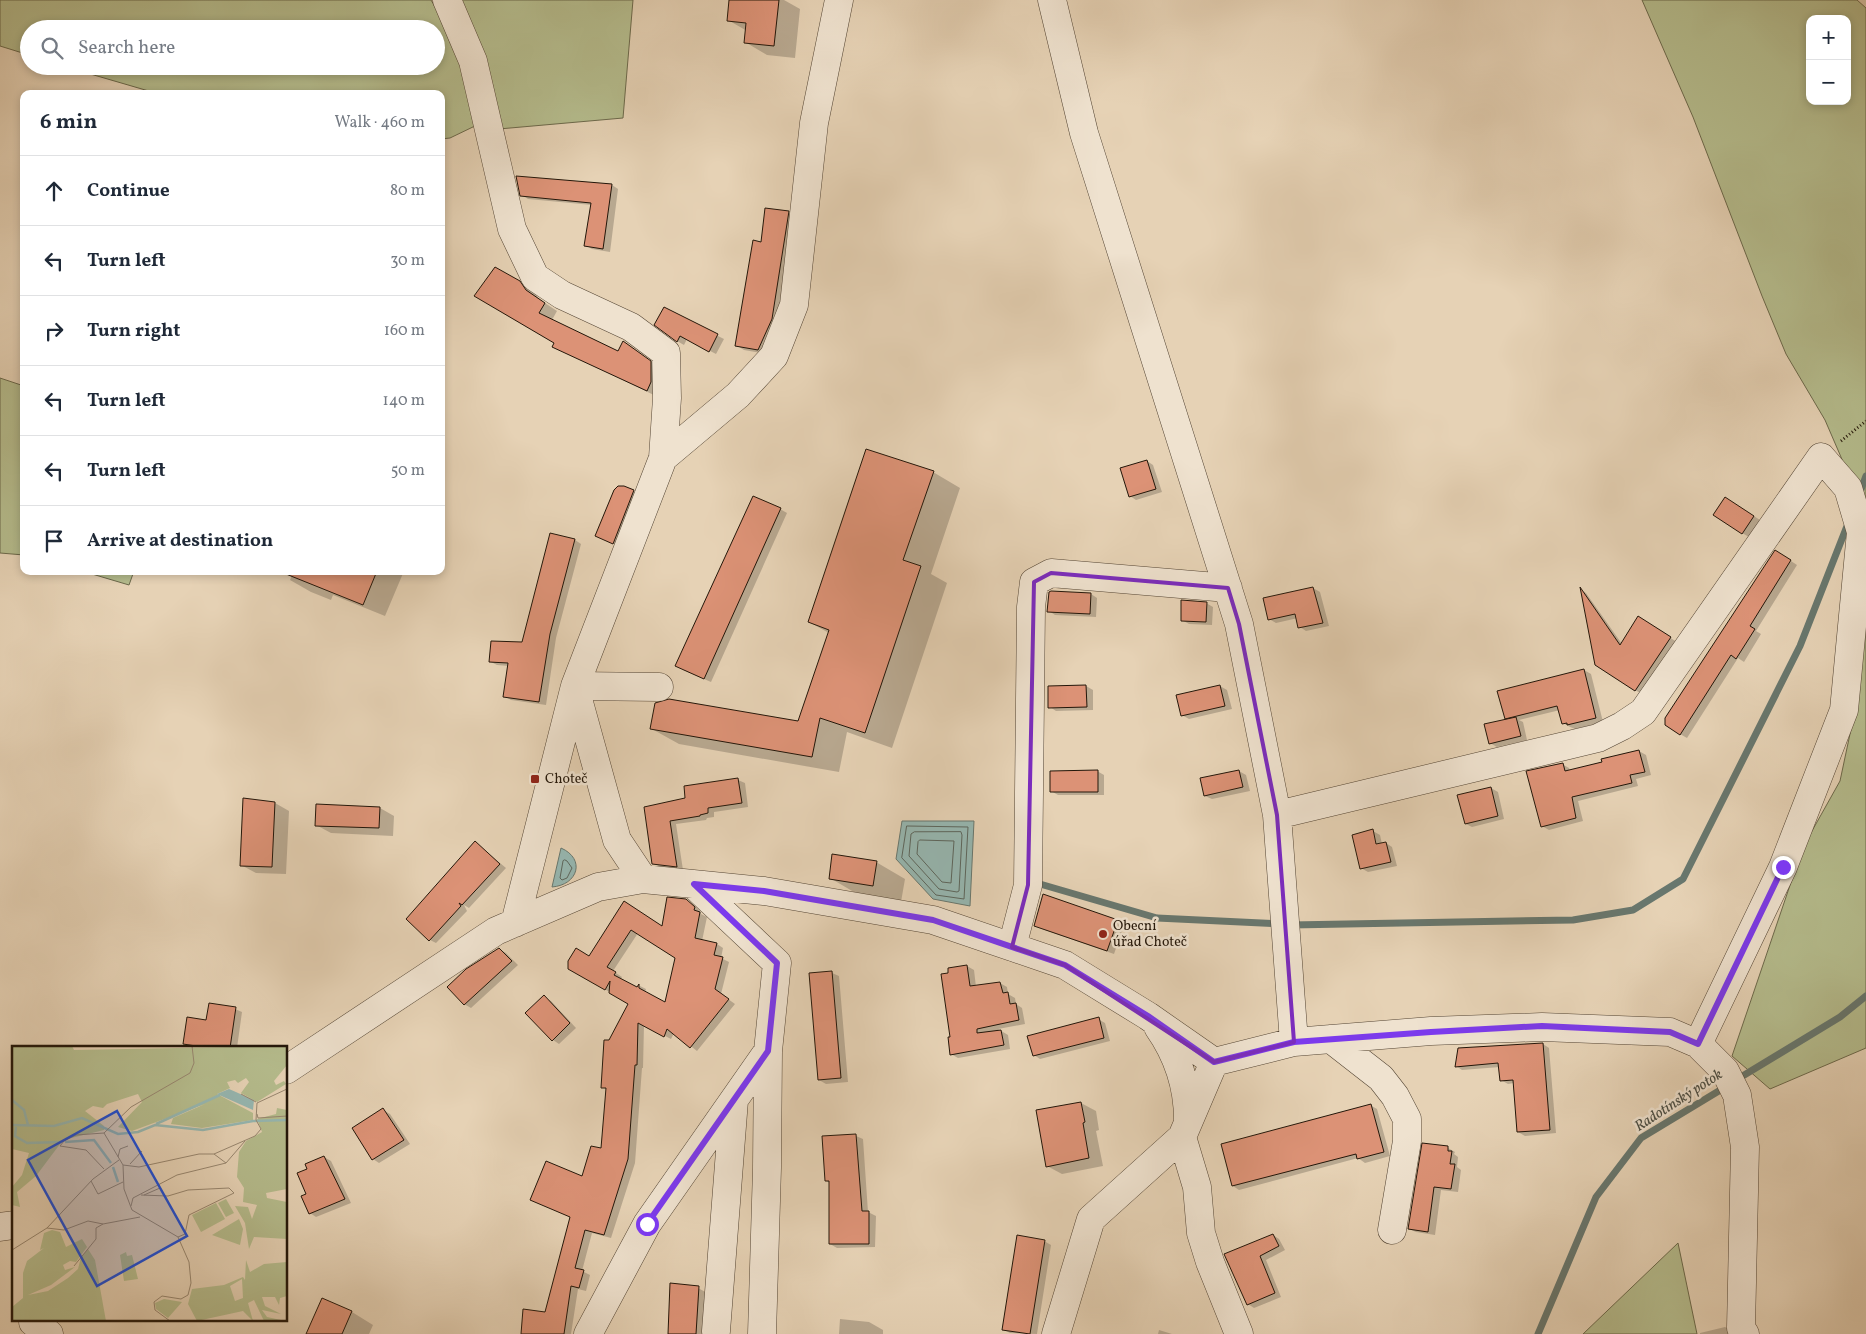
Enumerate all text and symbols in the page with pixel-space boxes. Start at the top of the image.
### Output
map controls [1806,15,1851,105]
button: + [1806,15,1851,60]
search box [20,20,445,75]
icon: search [38,34,66,62]
text: Search here [78,35,175,61]
button: − [1806,60,1851,105]
text: 6 min [40,108,97,137]
text: Walk · 460 m [335,112,425,134]
icon: ahead [40,177,68,205]
text: Continue [87,178,170,204]
text: 80 m [390,180,425,202]
icon: left [40,247,68,275]
text: Turn left [87,248,166,274]
text: 30 m [390,250,425,272]
icon: right [40,317,68,345]
text: Turn right [87,318,180,344]
text: 160 m [384,320,425,342]
icon: left [40,387,68,415]
text: Turn left [87,388,166,414]
text: 140 m [383,390,425,412]
icon: left [40,457,68,485]
text: Turn left [87,458,166,484]
text: 50 m [391,460,425,482]
icon: arrive [40,527,68,555]
text: Arrive at destination [87,528,273,554]
place label: Choteč [545,770,588,789]
marker: Choteč [529,773,541,785]
route end [1772,856,1795,879]
place label: Obecní úřad Choteč [1113,917,1187,952]
marker: Obecní úřad Choteč [1097,928,1109,940]
inset map [12,1046,288,1322]
water label: Radotínský potok [1631,1065,1727,1137]
route start [636,1213,659,1236]

